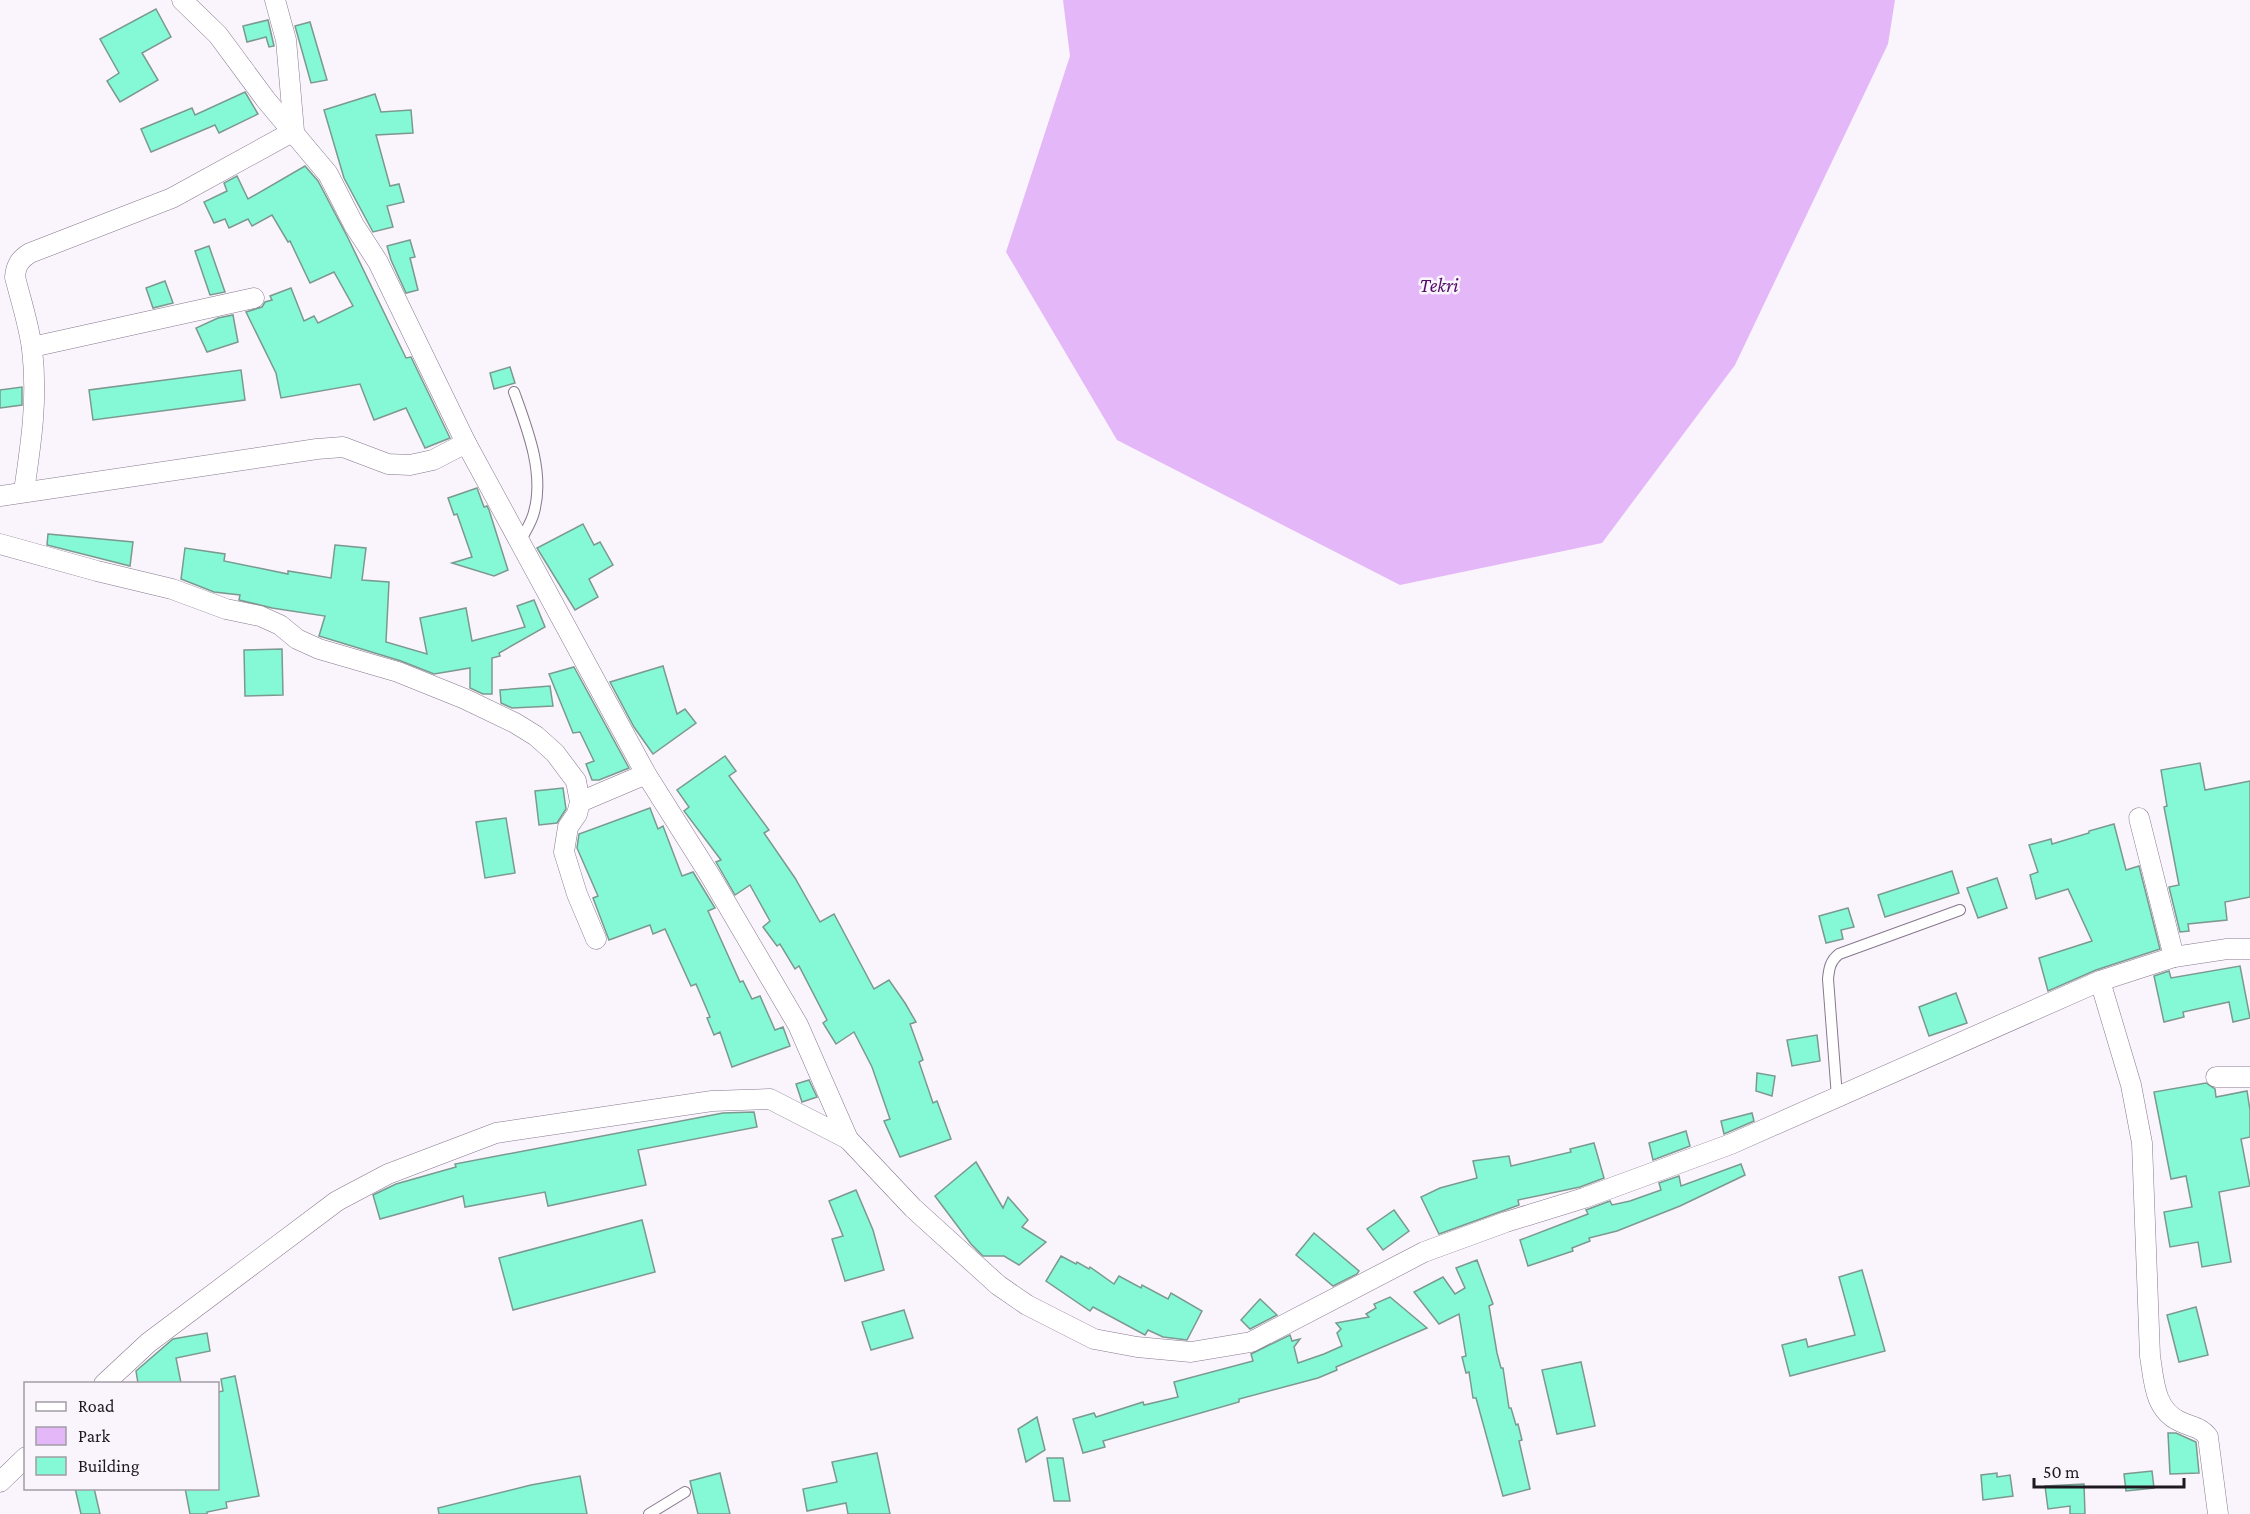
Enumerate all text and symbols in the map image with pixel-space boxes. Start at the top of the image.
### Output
park label: Tekri [1420,274,1459,296]
legend [24,1382,219,1490]
text: Road [78,1396,115,1416]
text: Park [78,1426,110,1446]
scale bar [2034,1451,2184,1489]
text: Building [78,1456,140,1476]
text: 50 m [2043,1462,2080,1482]

